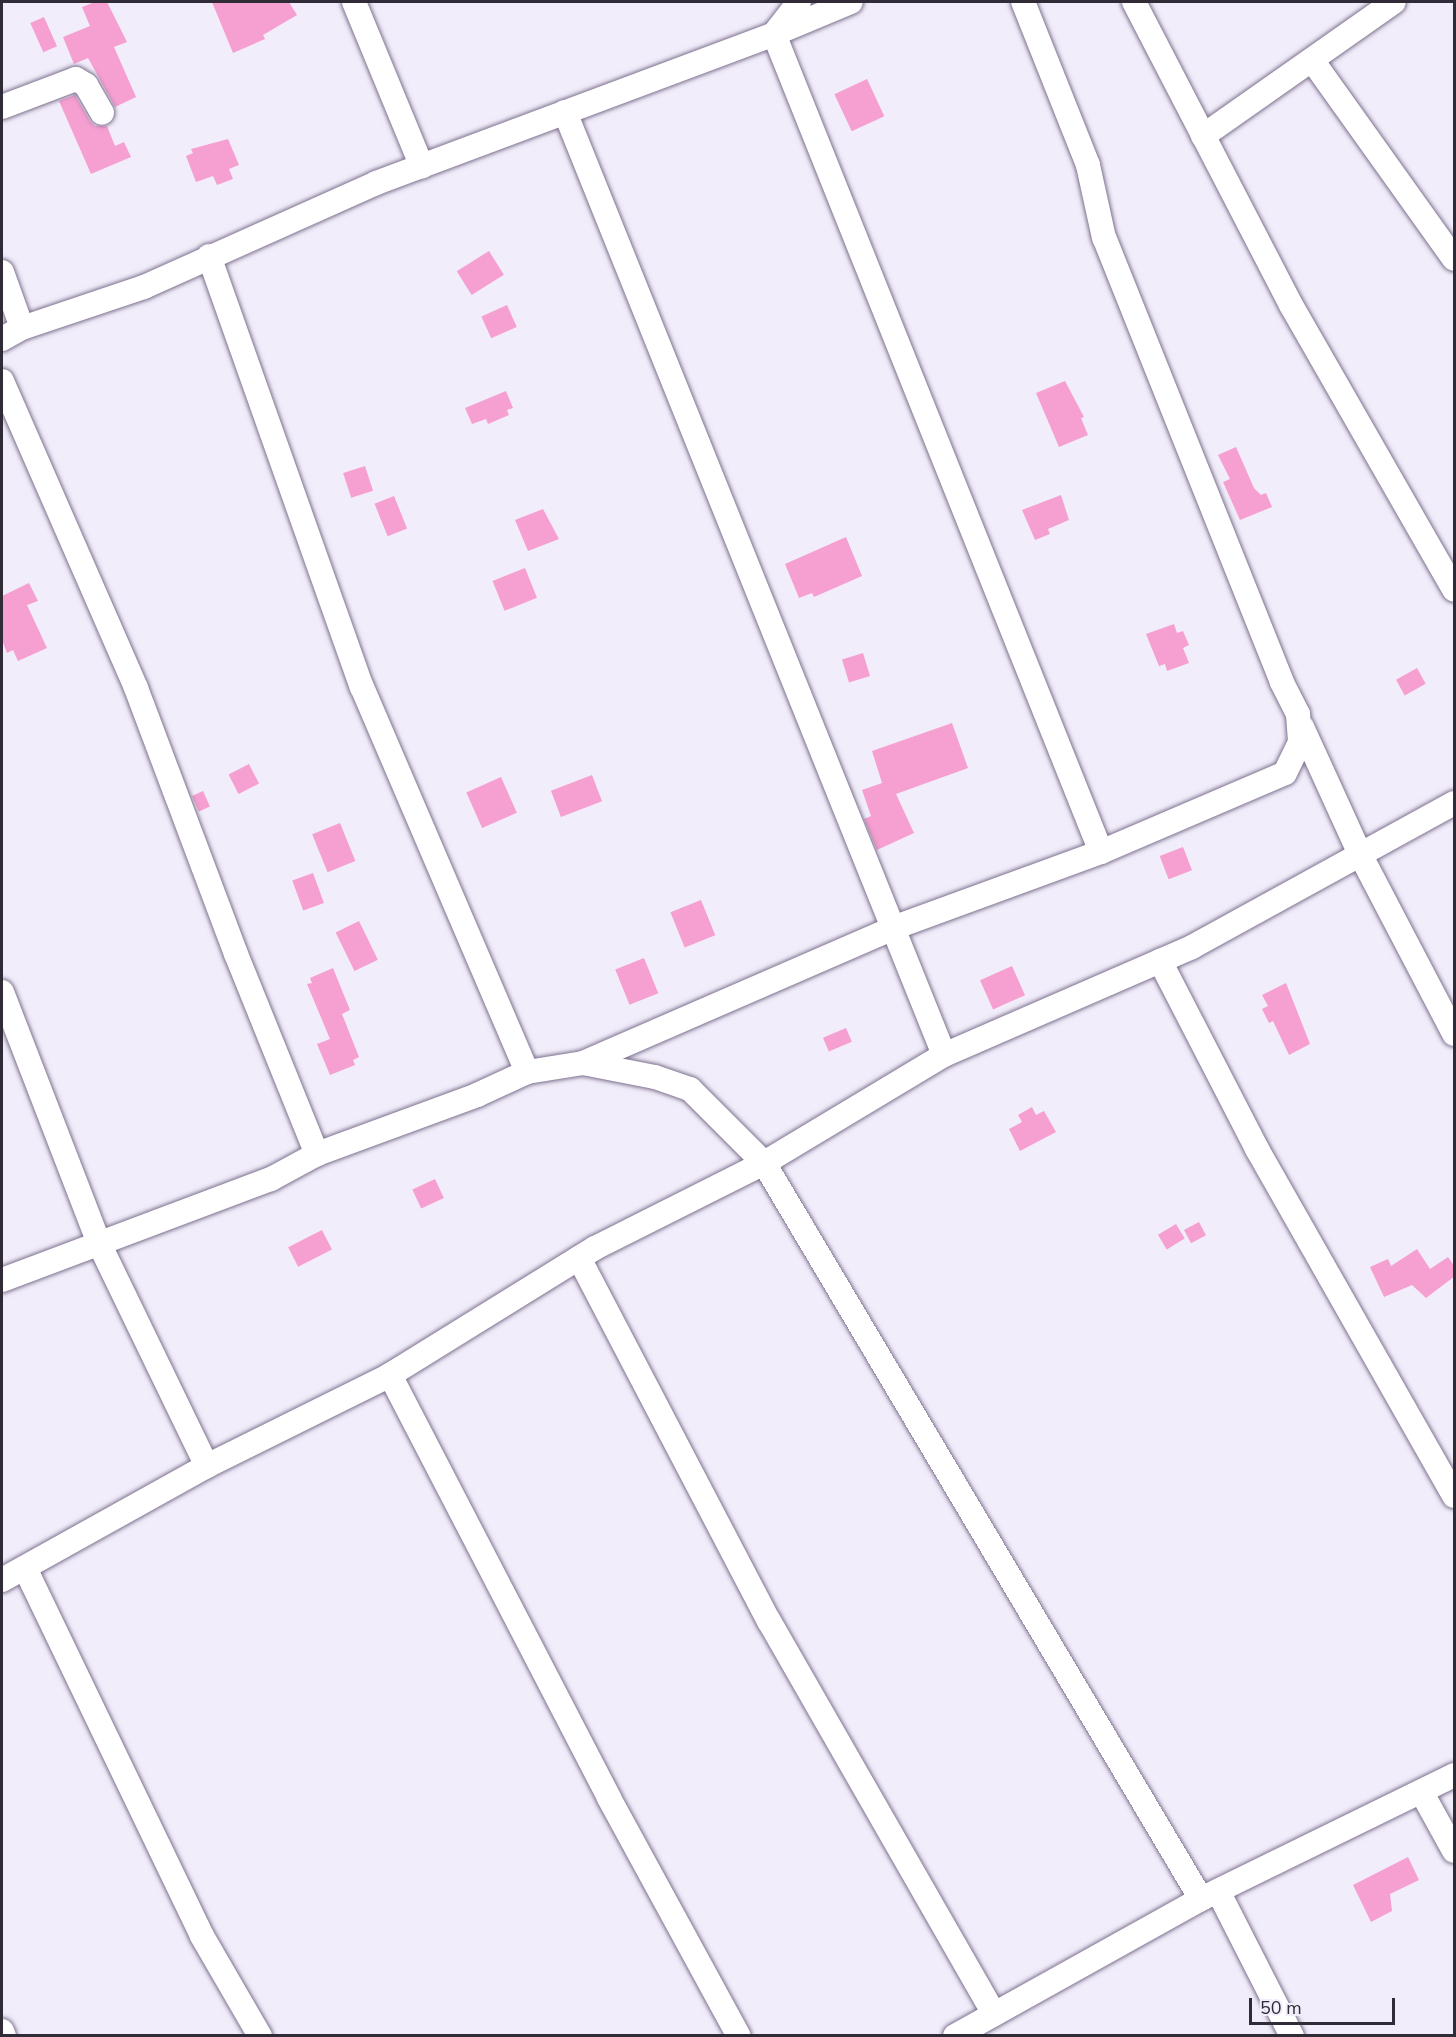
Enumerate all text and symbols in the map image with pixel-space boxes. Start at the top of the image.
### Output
scale bar [1252,1986,1398,2024]
text: 50 m [1260,1996,1302,2020]

